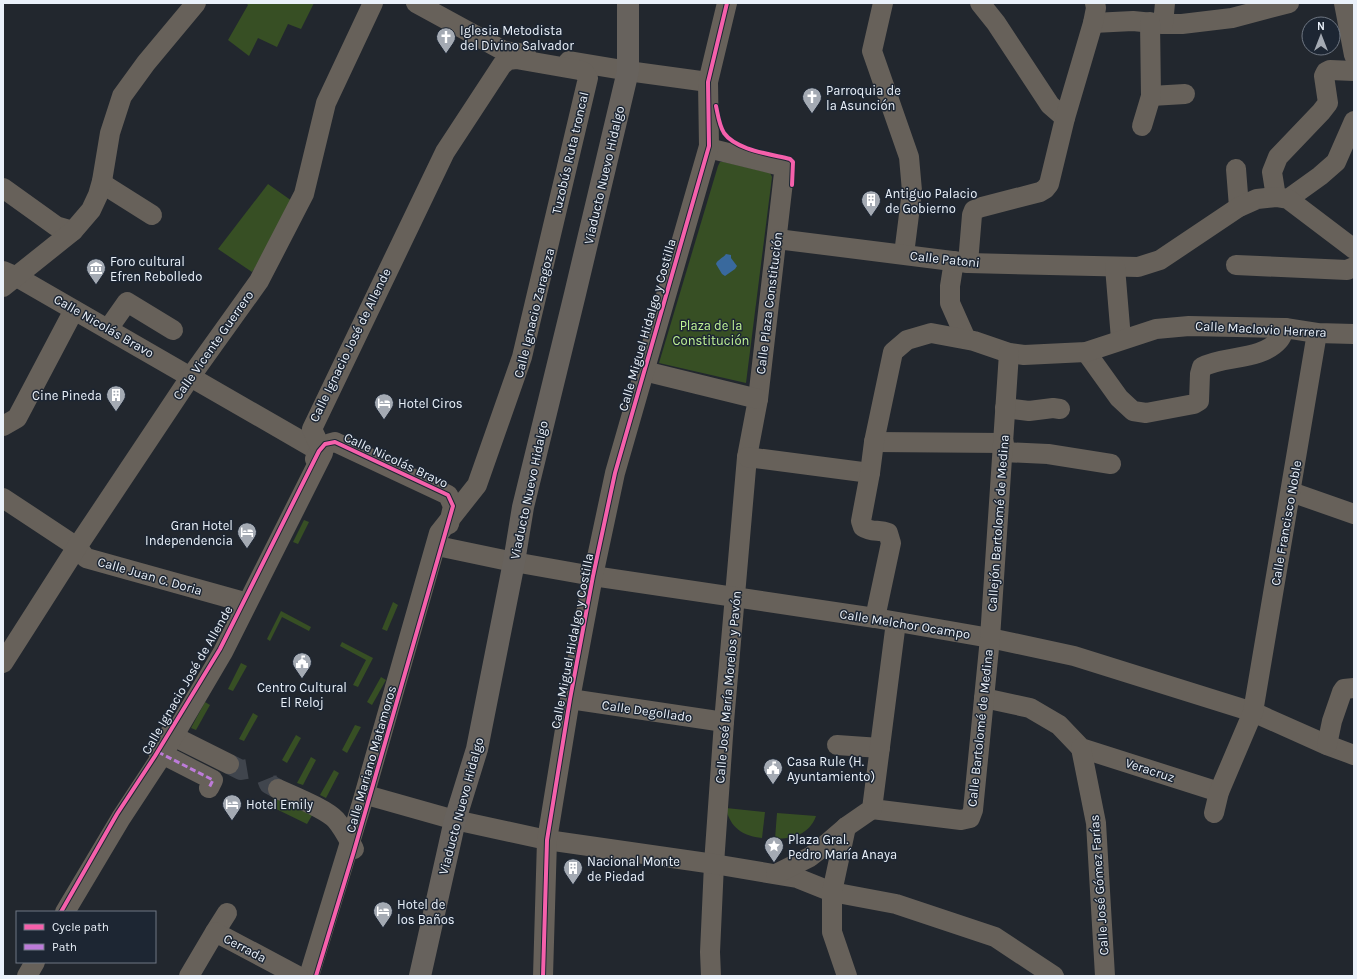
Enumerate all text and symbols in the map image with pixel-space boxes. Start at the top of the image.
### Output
north arrow [1301,16,1341,56]
text: N [1317,20,1325,33]
place label: Iglesia Metodista del Divino Salvador [460,23,574,53]
church icon: Iglesia Metodista del Divino Salvador [435,26,457,54]
place label: Parroquia de la Asunción [826,83,901,113]
church icon: Parroquia de la Asunción [801,86,823,114]
street label: Tuzobús Ruta troncal [549,90,591,216]
street label: Viaducto Nuevo Hidalgo [581,104,627,246]
place label: Antiguo Palacio de Gobierno [885,186,977,216]
building icon: Antiguo Palacio de Gobierno [860,189,882,217]
street label: Calle Plaza Constitución [753,231,785,375]
street label: Calle Miguel Hidalgo y Costilla [615,237,679,413]
street label: Calle Ignacio Zaragoza [511,246,557,380]
street label: Calle Patoni [909,248,981,270]
place label: Foro cultural Efren Rebolledo [110,254,202,284]
museum icon: Foro cultural Efren Rebolledo [85,257,107,285]
street label: Calle Ignacio José de Allende [306,265,394,424]
street label: Calle Vicente Guerrero [170,287,256,403]
street label: Calle Nicolás Bravo [51,291,157,361]
park label: Plaza de la Constitución [673,318,749,348]
street label: Calle Maclovio Herrera [1195,318,1327,340]
building icon: Cine Pineda [105,384,127,412]
place label: Cine Pineda [32,388,102,403]
hotel icon: Hotel Ciros [373,392,395,420]
place label: Hotel Ciros [398,396,463,411]
street label: Viaducto Nuevo Hidalgo [507,419,551,561]
street label: Calle Nicolás Bravo [342,429,450,491]
street label: Callejón Bartolomé de Medina [984,434,1012,612]
street label: Calle Francisco Noble [1268,459,1304,587]
place label: Gran Hotel Independencia [145,518,233,548]
hotel icon: Gran Hotel Independencia [236,521,258,549]
street label: Calle Miguel Hidalgo y Costilla [548,552,596,730]
street label: Calle Juan C. Doria [96,554,204,598]
street label: Calle José María Morelos y Pavón [712,590,744,784]
street label: Calle Ignacio José de Allende [138,603,236,757]
street label: Calle Melchor Ocampo [839,606,971,642]
street label: Calle Bartolomé de Medina [964,648,996,808]
public building icon: Centro Cultural El Reloj [291,651,313,679]
place label: Centro Cultural El Reloj [257,680,347,710]
street label: Calle Mariano Matamoros [343,684,399,834]
street label: Calle Degollado [601,697,693,725]
street label: Viaducto Nuevo Hidalgo [435,736,487,876]
place label: Casa Rule (H. Ayuntamiento) [787,754,875,784]
street label: Veracruz [1123,755,1177,785]
public building icon: Casa Rule (H. Ayuntamiento) [762,757,784,785]
hotel icon: Hotel Emily [221,793,243,821]
place label: Hotel Emily [246,797,313,812]
street label: Calle José Gómez Farías [1087,814,1111,956]
place label: Plaza Gral. Pedro María Anaya [788,832,897,862]
place icon: Plaza Gral. Pedro María Anaya [763,835,785,863]
place label: Nacional Monte de Piedad [587,854,680,884]
building icon: Nacional Monte de Piedad [562,857,584,885]
place label: Hotel de los Baños [397,897,455,927]
hotel icon: Hotel de los Baños [372,900,394,928]
legend [16,911,156,963]
text: Cycle path [52,920,109,934]
street label: Cerrada [221,931,269,965]
text: Path [52,940,77,954]

